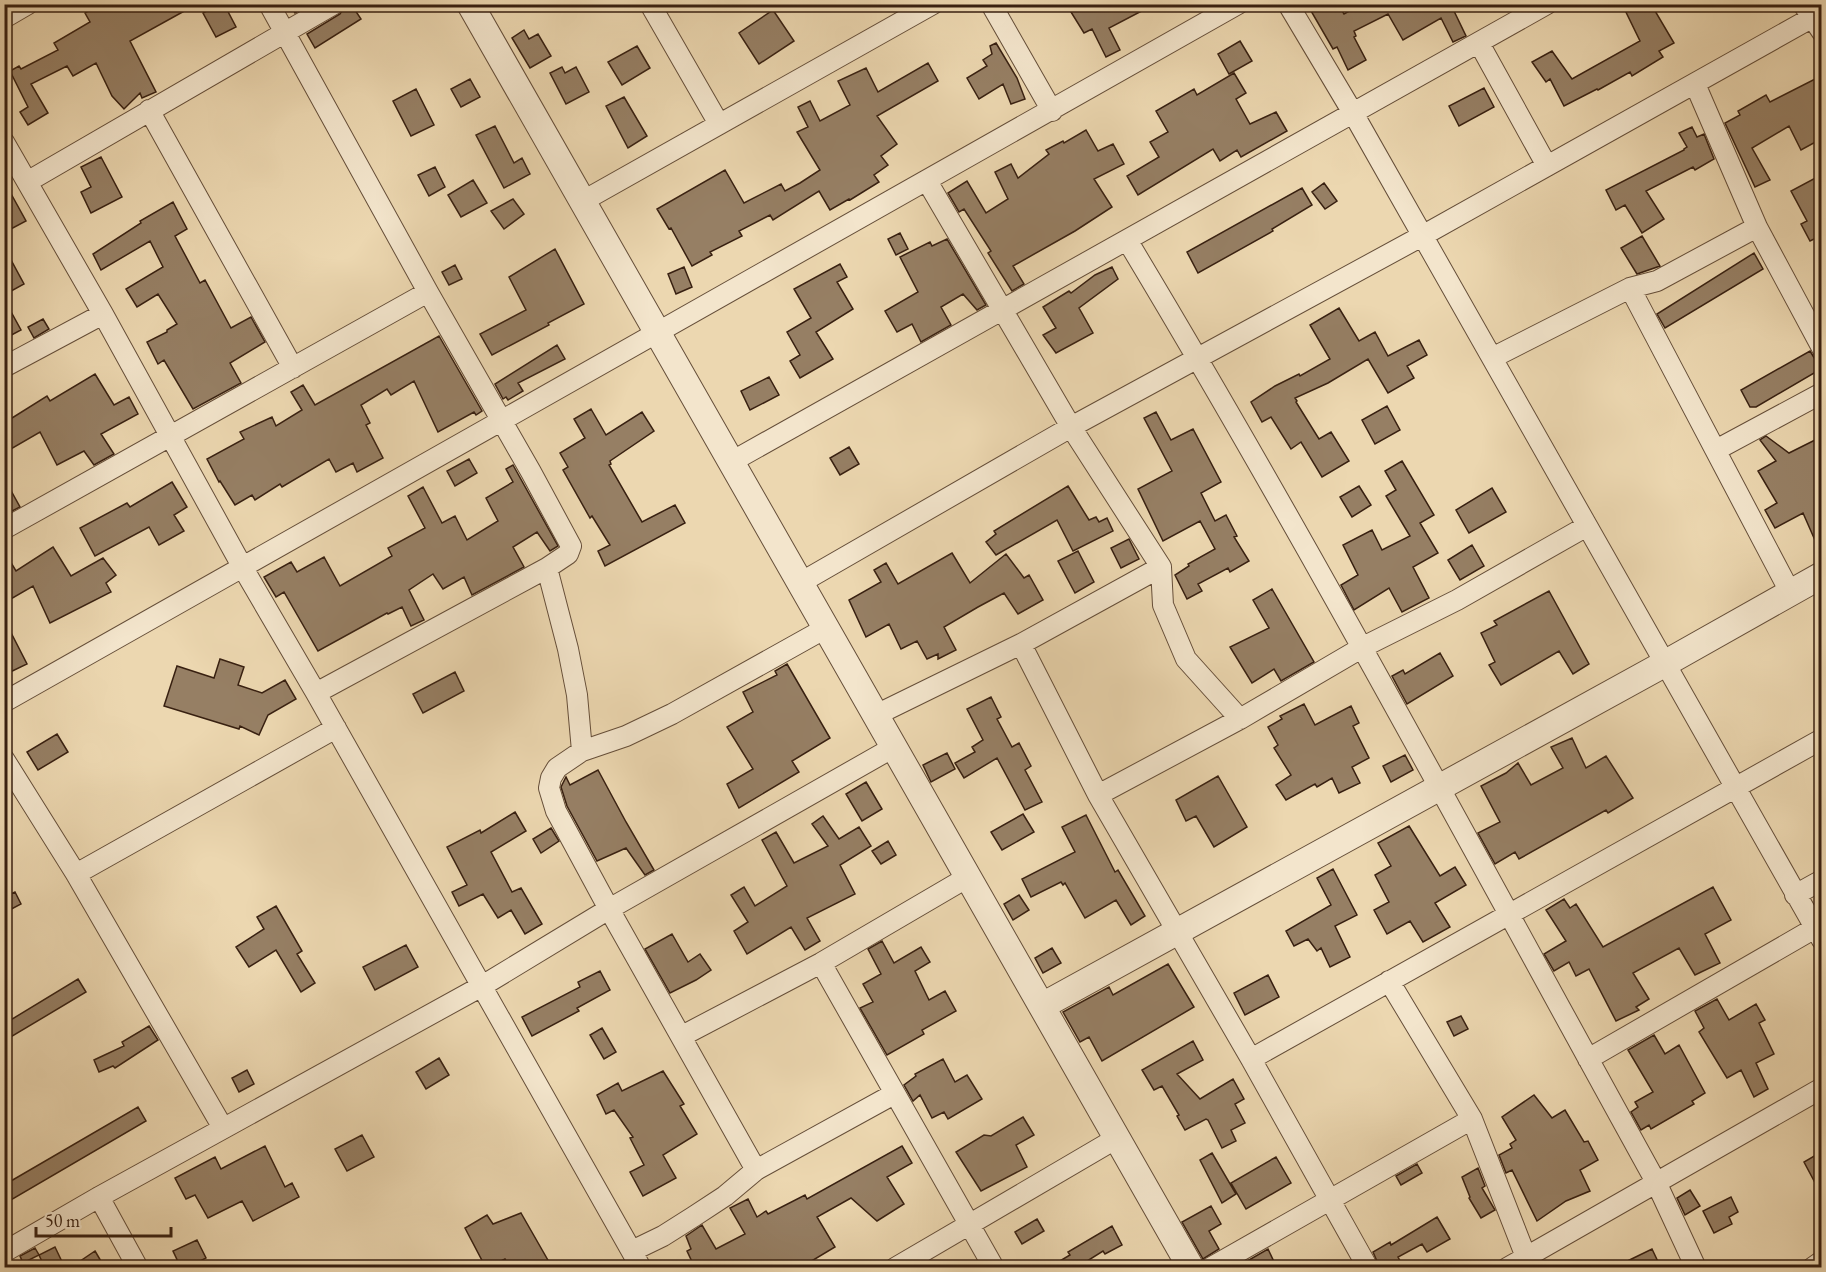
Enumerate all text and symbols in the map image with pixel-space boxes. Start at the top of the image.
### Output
scale bar [36,1200,171,1238]
text: 50 m [45,1209,80,1232]

